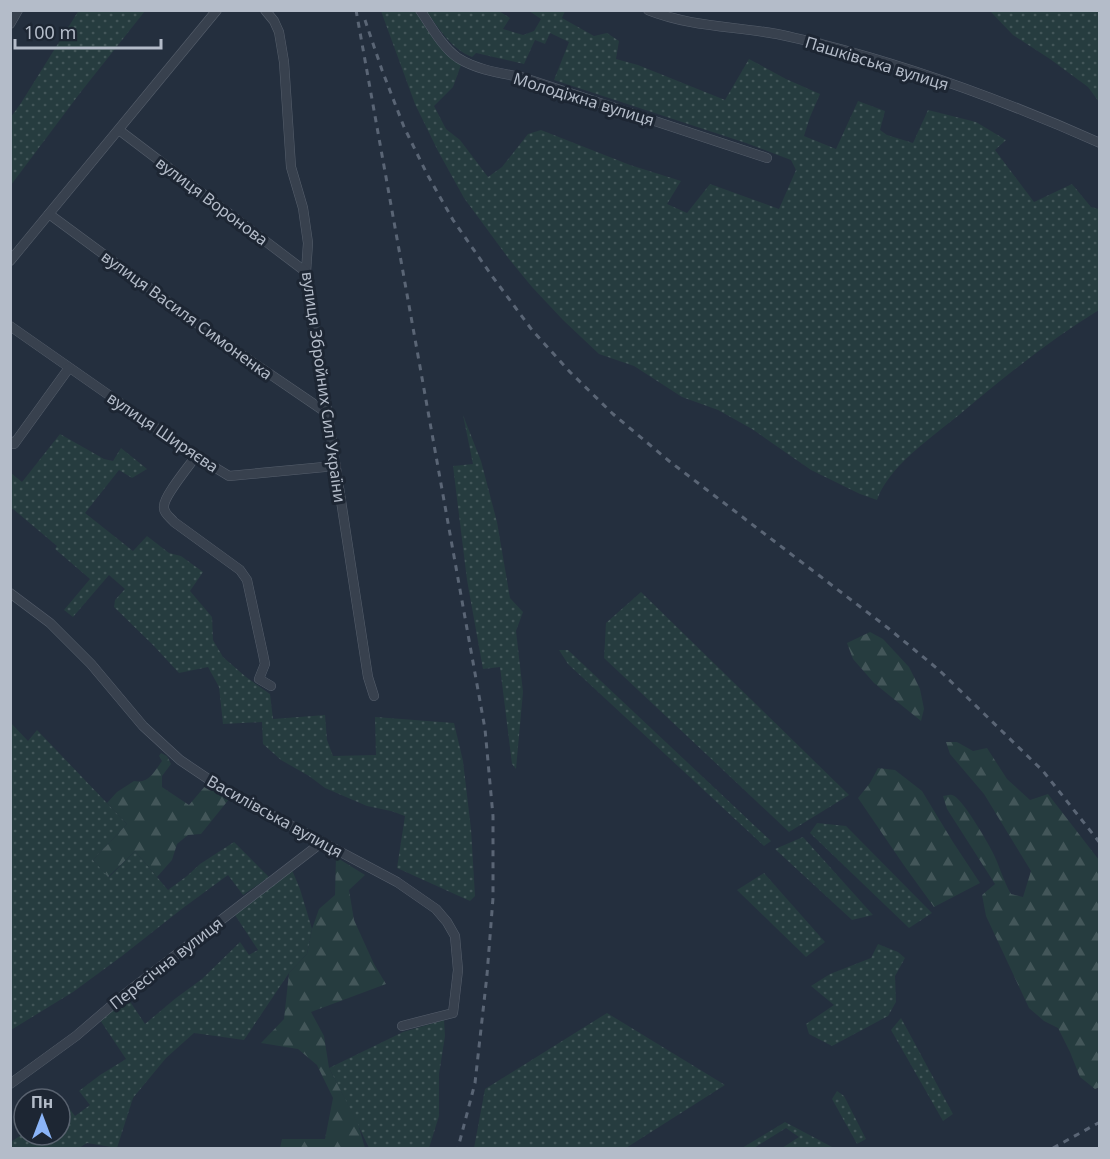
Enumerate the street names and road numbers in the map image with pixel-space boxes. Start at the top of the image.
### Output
street label: Пашківська вулиця [803,31,951,95]
street label: Молодіжна вулиця [511,67,657,131]
street label: вулиця Воронова [151,152,273,250]
street label: вулиця Василя Симоненка [97,246,277,384]
street label: вулиця Збройних Сил України [297,270,351,504]
street label: вулиця Ширяєва [103,387,223,477]
street label: Василівська вулиця [203,770,347,862]
street label: Пересічна вулиця [105,912,227,1014]

